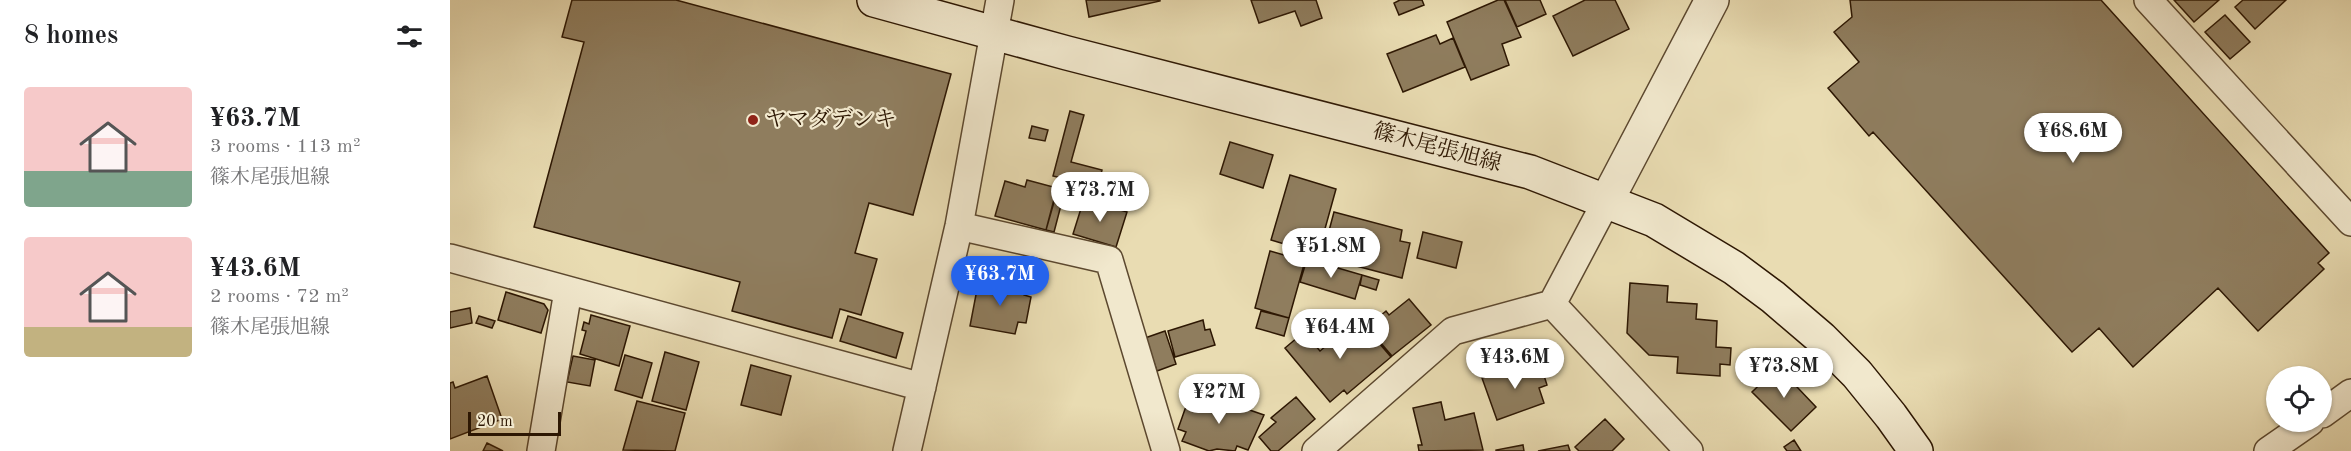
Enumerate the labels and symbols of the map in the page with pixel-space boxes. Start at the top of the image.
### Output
place label: ヤマダデンキ [765,108,897,131]
marker: ヤマダデンキ [746,113,760,127]
pin: ¥68.6M [2024,113,2122,164]
street label: 篠木尾張旭線 [1370,118,1504,176]
pin: ¥73.7M [1051,172,1149,223]
pin: ¥51.8M [1282,228,1380,279]
pin: ¥63.7M [951,256,1049,307]
pin: ¥64.4M [1291,309,1389,360]
pin: ¥43.6M [1466,339,1564,390]
pin: ¥73.8M [1735,348,1833,399]
pin: ¥27M [1183,374,1255,425]
scale bar [468,409,561,436]

